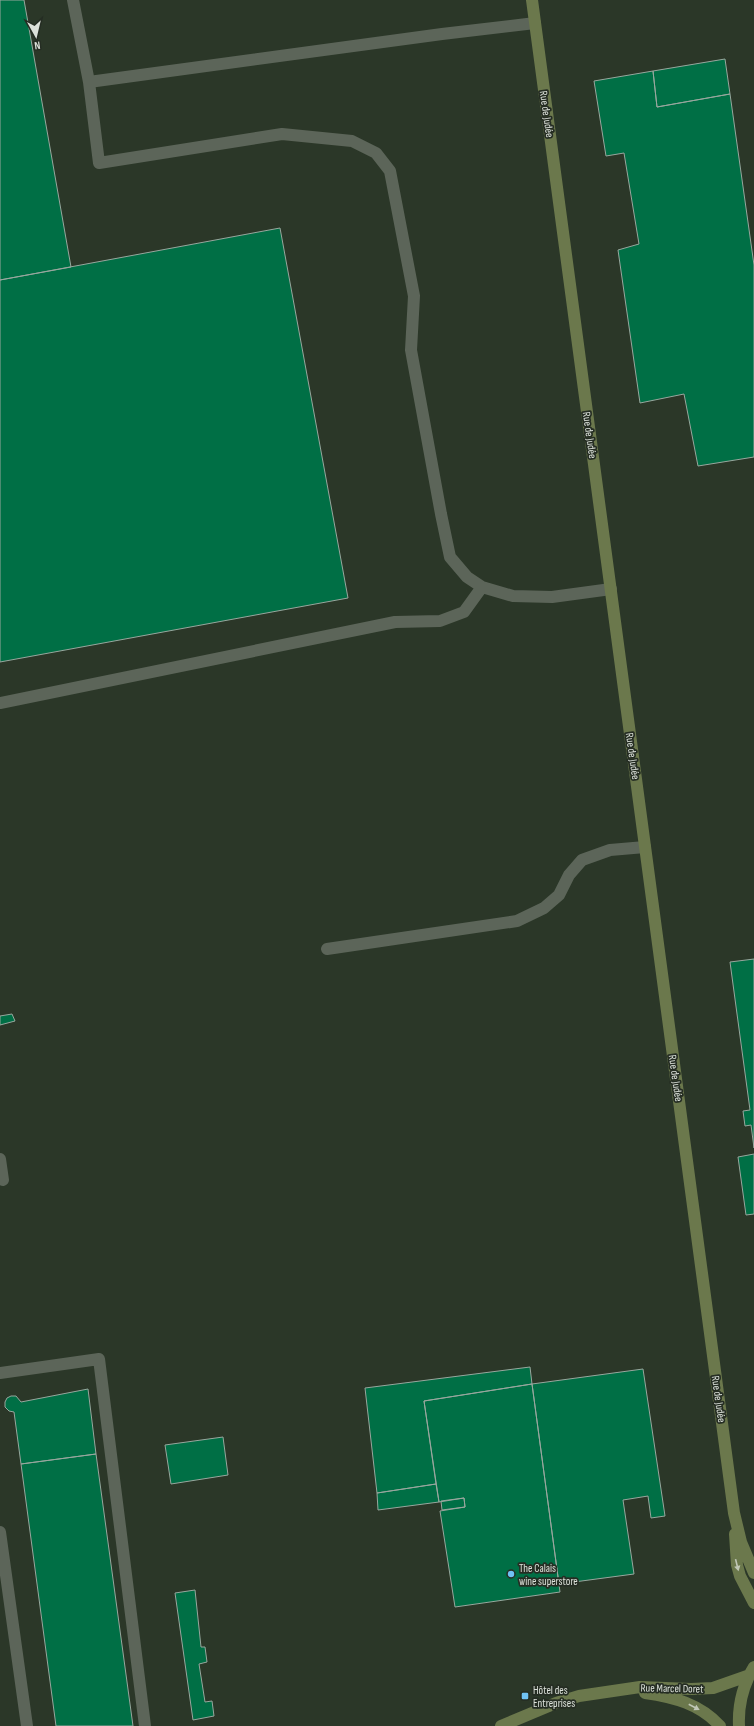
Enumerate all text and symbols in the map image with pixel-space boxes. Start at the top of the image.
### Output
north arrow [16,16,56,56]
text: N [33,39,41,52]
street label: Rue de Judée [537,90,556,138]
street label: Rue de Judée [580,411,599,459]
street label: Rue de Judée [623,732,642,780]
street label: Rue de Judée [666,1054,685,1102]
street label: Rue de Judée [709,1375,728,1423]
one-way arrow [735,1559,741,1572]
place label: The Calais wine superstore [519,1562,578,1588]
marker: The Calais wine superstore [506,1569,516,1579]
street label: Rue Marcel Doret [640,1681,704,1696]
place label: Hôtel des Entreprises [533,1684,575,1710]
marker: Hôtel des Entreprises [520,1691,530,1701]
one-way arrow [689,1703,700,1710]

